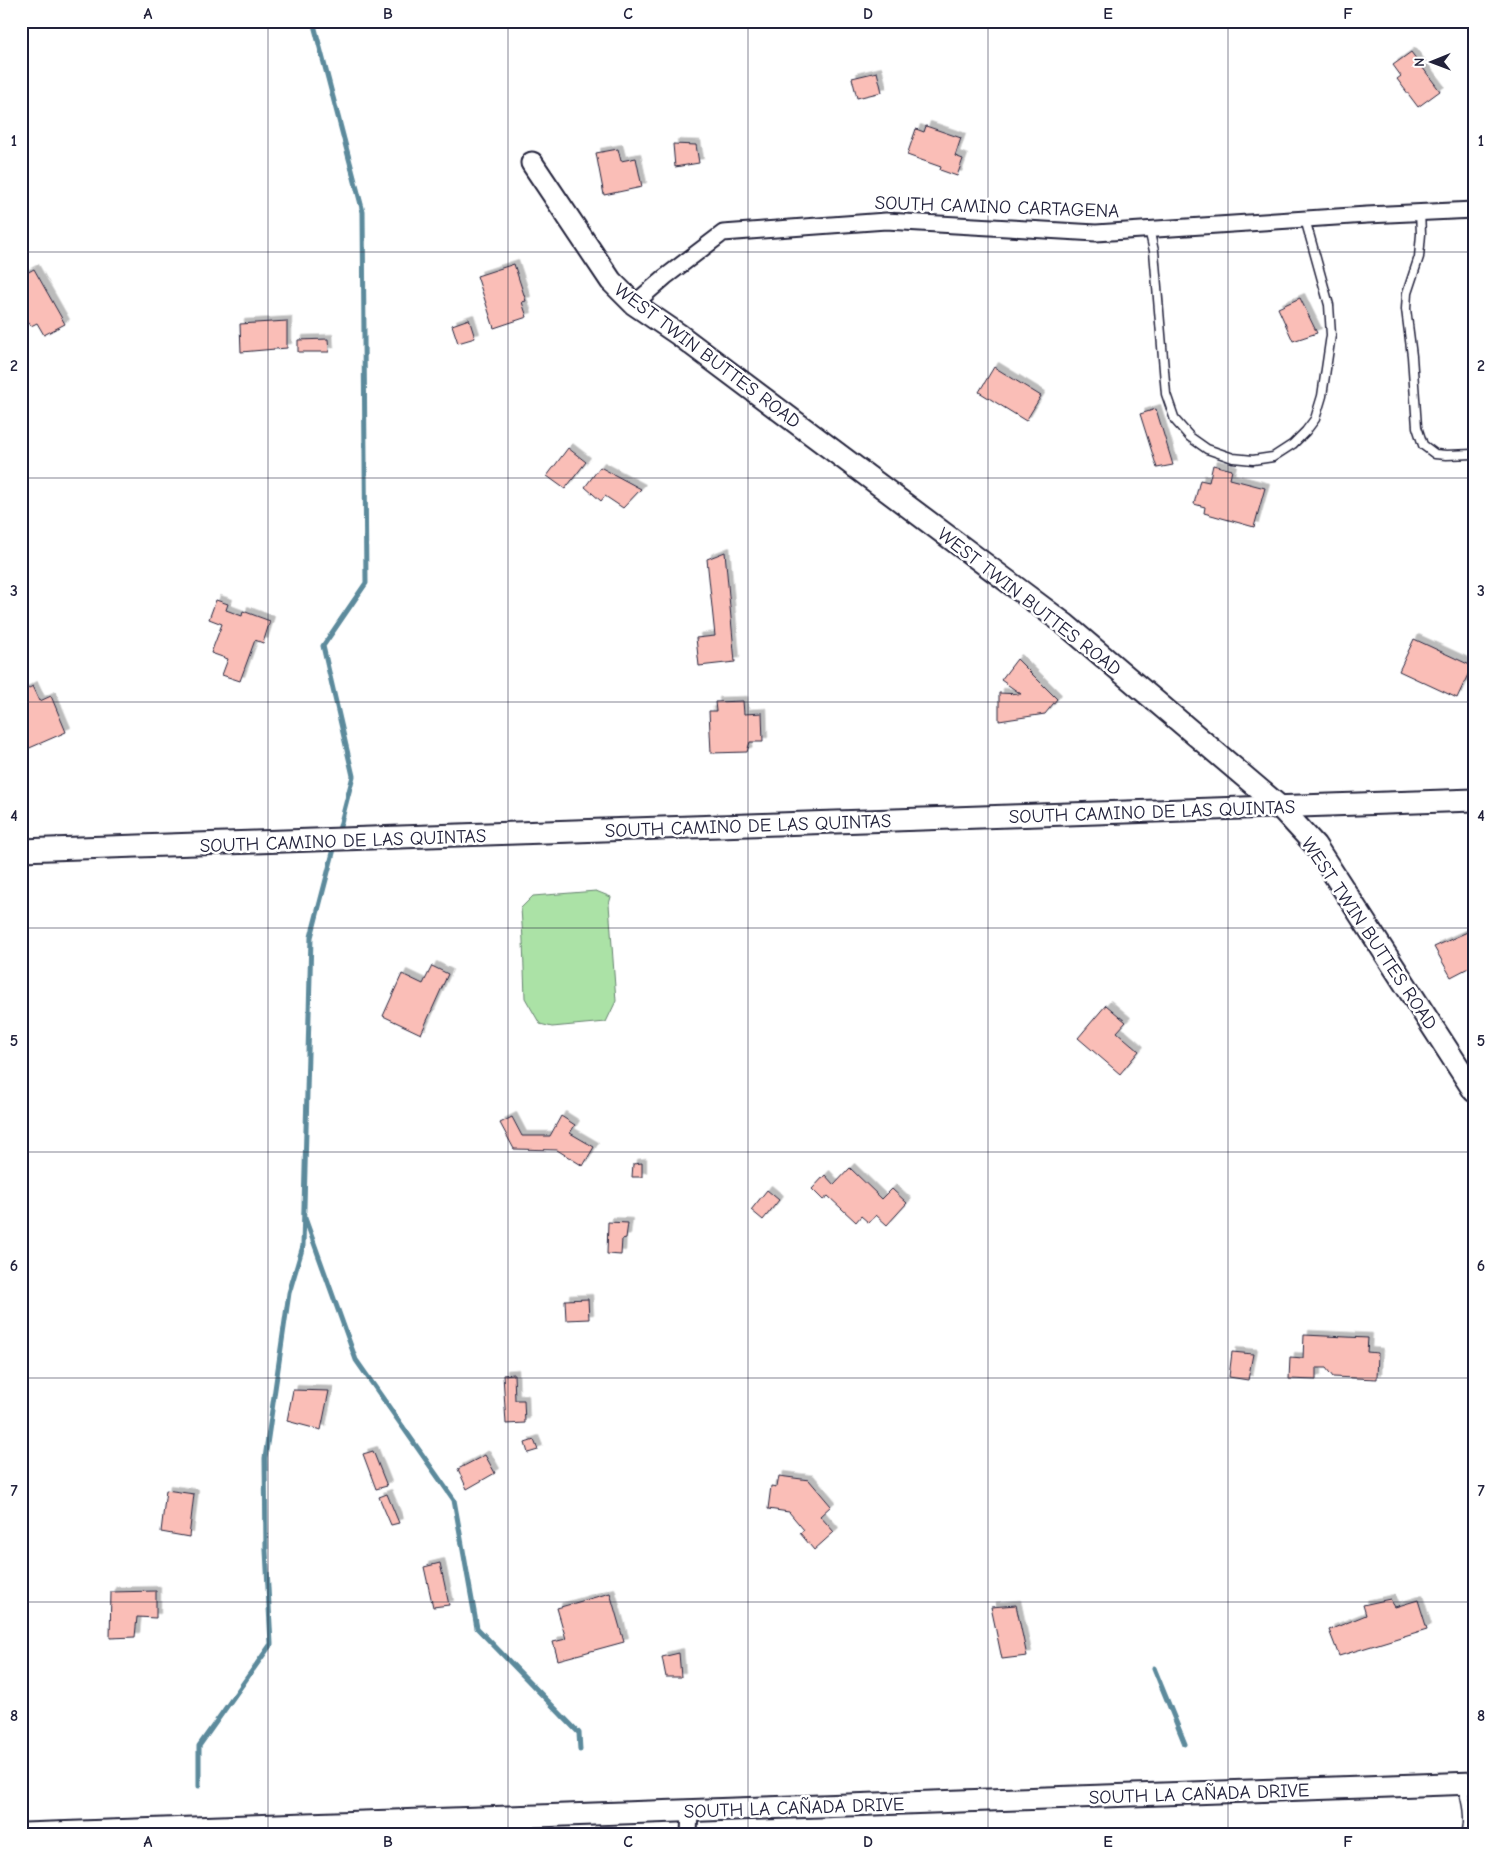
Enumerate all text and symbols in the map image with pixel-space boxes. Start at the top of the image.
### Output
text: A [144,5,153,23]
text: B [383,5,393,23]
text: C [623,5,633,23]
text: D [863,5,873,23]
text: E [1103,5,1113,23]
text: F [1343,5,1353,23]
north arrow [1408,38,1458,88]
text: N [1411,58,1428,67]
text: 1 [11,132,17,150]
text: 1 [1478,132,1484,150]
street label: SOUTH CAMINO CARTAGENA [874,192,1120,222]
street label: WEST TWIN BUTTES ROAD [610,279,805,433]
text: 2 [10,357,18,375]
text: 2 [1477,357,1485,375]
street label: WEST TWIN BUTTES ROAD [933,523,1126,680]
text: 3 [10,582,18,600]
text: 3 [1477,582,1485,600]
street label: SOUTH CAMINO DE LAS QUINTAS [1009,796,1296,828]
text: 4 [10,807,18,825]
text: 4 [1477,807,1485,825]
street label: SOUTH CAMINO DE LAS QUINTAS [605,810,892,842]
street label: SOUTH CAMINO DE LAS QUINTAS [200,825,487,857]
street label: WEST TWIN BUTTES ROAD [1296,833,1442,1034]
text: 5 [10,1032,18,1050]
text: 5 [1477,1032,1485,1050]
text: 6 [10,1257,18,1275]
text: 6 [1477,1257,1485,1275]
text: 7 [10,1482,18,1500]
text: 7 [1477,1482,1485,1500]
text: 8 [10,1707,18,1725]
text: 8 [1477,1707,1485,1725]
street label: SOUTH LA CAÑADA DRIVE [1088,1779,1310,1809]
street label: SOUTH LA CAÑADA DRIVE [683,1793,905,1823]
text: A [144,1833,153,1851]
text: B [383,1833,393,1851]
text: C [623,1833,633,1851]
text: D [863,1833,873,1851]
text: E [1103,1833,1113,1851]
text: F [1343,1833,1353,1851]

